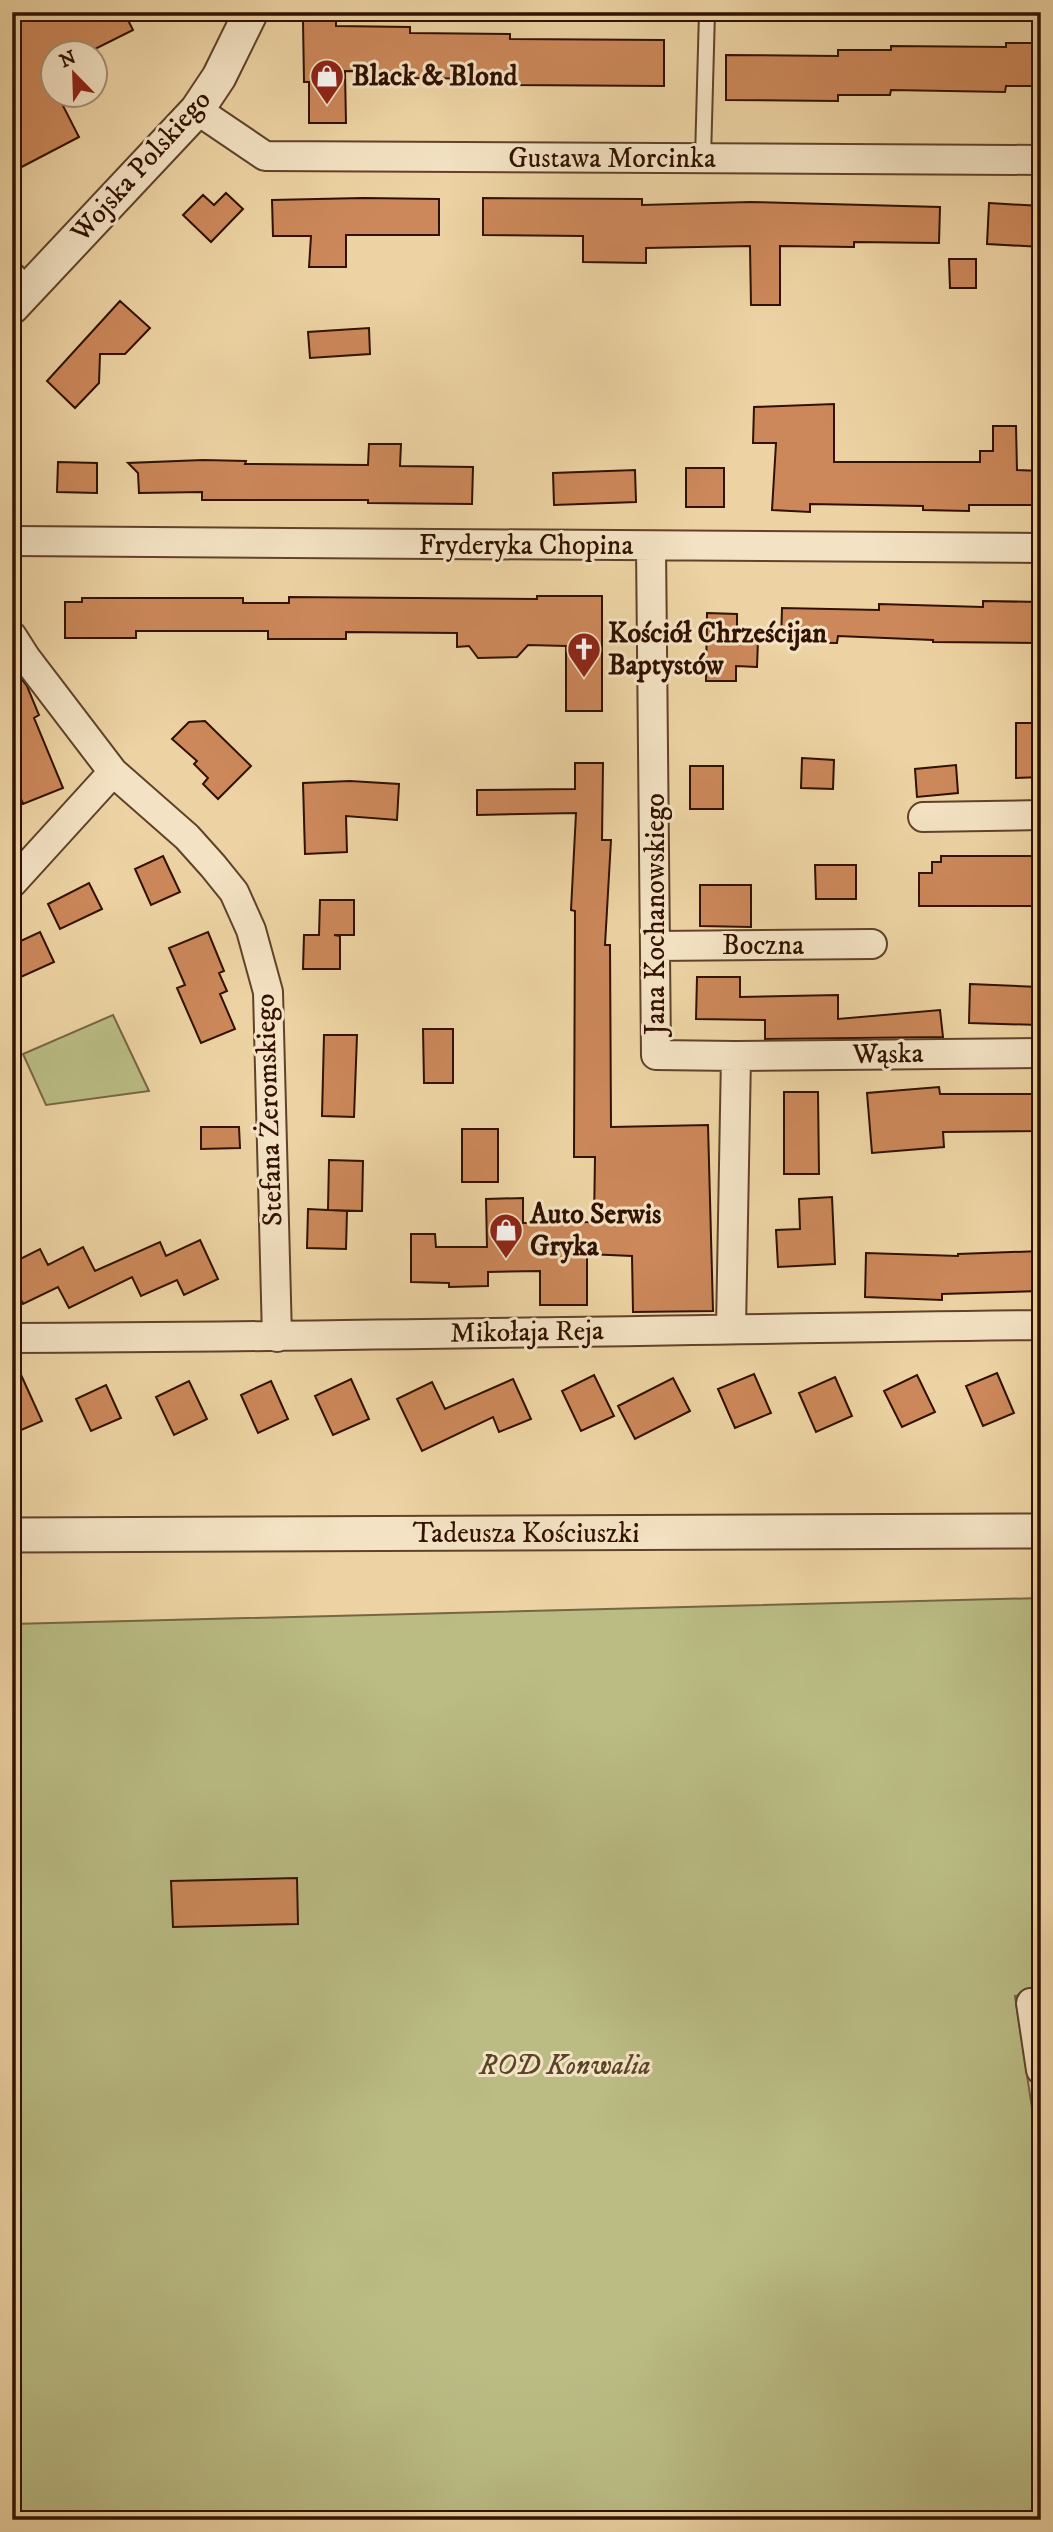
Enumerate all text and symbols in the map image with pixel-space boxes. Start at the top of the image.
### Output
north arrow [38,38,108,108]
text: N [56,46,80,73]
shop icon: Black & Blond [308,57,346,106]
place label: Black & Blond [352,59,518,94]
street label: Wojska Polskiego [63,83,218,250]
street label: Gustawa Morcinka [508,141,716,176]
street label: Fryderyka Chopina [419,528,633,563]
place label: Kościół Chrześcijan Baptystów [608,616,827,683]
church icon: Kościół Chrześcijan Baptystów [565,630,603,679]
street label: Jana Kochanowskiego [638,793,673,1038]
street label: Boczna [722,928,804,963]
street label: Stefana Żeromskiego [247,993,291,1227]
street label: Wąska [851,1036,924,1072]
place label: Auto Serwis Gryka [529,1197,662,1264]
shop icon: Auto Serwis Gryka [487,1211,525,1260]
street label: Mikołaja Reja [450,1313,604,1351]
street label: Tadeusza Kościuszki [413,1516,639,1551]
park label: ROD Konwalia [478,2048,651,2083]

